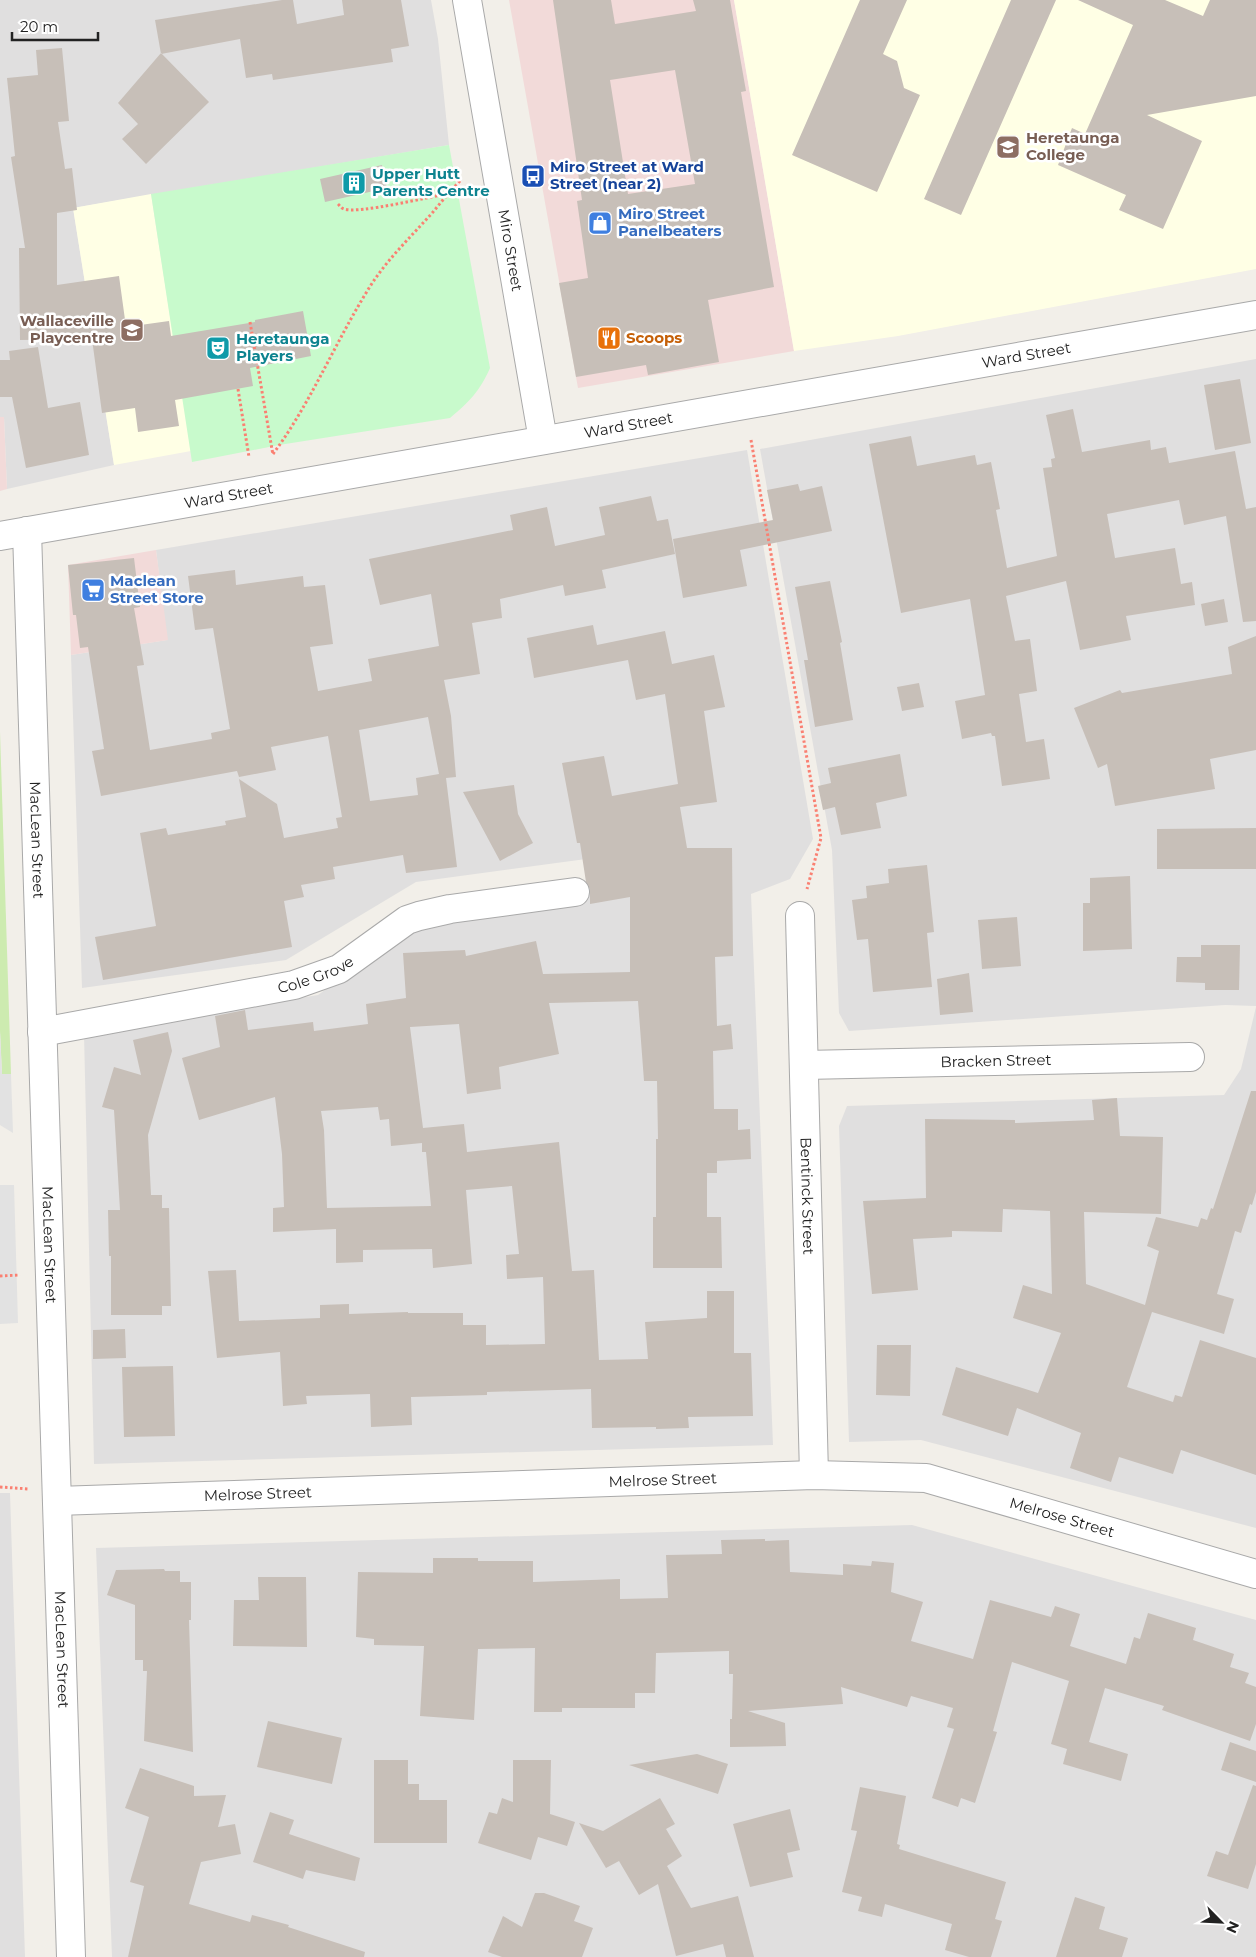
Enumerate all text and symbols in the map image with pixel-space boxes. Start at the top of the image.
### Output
scale bar [12,10,99,42]
text: 20 m [20,17,58,36]
place label: Heretaunga College [1026,128,1119,164]
school or university icon: Heretaunga College [995,134,1021,160]
place label: Miro Street at Ward Street (near 2) [550,157,704,193]
bus stop icon: Miro Street at Ward Street (near 2) [520,163,546,189]
place label: Upper Hutt Parents Centre [372,164,490,200]
building icon: Upper Hutt Parents Centre [341,170,367,196]
place label: Miro Street Panelbeaters [618,204,721,240]
street label: Miro Street [494,208,527,293]
shop icon: Miro Street Panelbeaters [587,210,613,236]
place label: Wallaceville Playcentre [20,311,114,347]
school or university icon: Wallaceville Playcentre [119,317,145,343]
restaurant icon: Scoops [596,325,622,351]
place label: Scoops [626,328,682,347]
place label: Heretaunga Players [236,329,329,365]
theatre icon: Heretaunga Players [205,335,231,361]
street label: Ward Street [980,338,1072,372]
street label: Ward Street [582,408,674,442]
street label: Ward Street [182,478,274,512]
place label: Maclean Street Store [110,571,204,607]
supermarket icon: Maclean Street Store [80,577,106,603]
street label: MacLean Street [26,781,48,899]
street label: Cole Grove [276,951,357,997]
street label: Bracken Street [940,1050,1052,1071]
street label: Bentinck Street [797,1137,818,1255]
street label: MacLean Street [38,1186,61,1304]
street label: Melrose Street [608,1468,717,1491]
street label: Melrose Street [203,1482,312,1505]
street label: Melrose Street [1007,1493,1117,1541]
street label: MacLean Street [51,1590,73,1708]
north arrow [1196,1897,1246,1947]
text: N [1222,1918,1243,1936]

